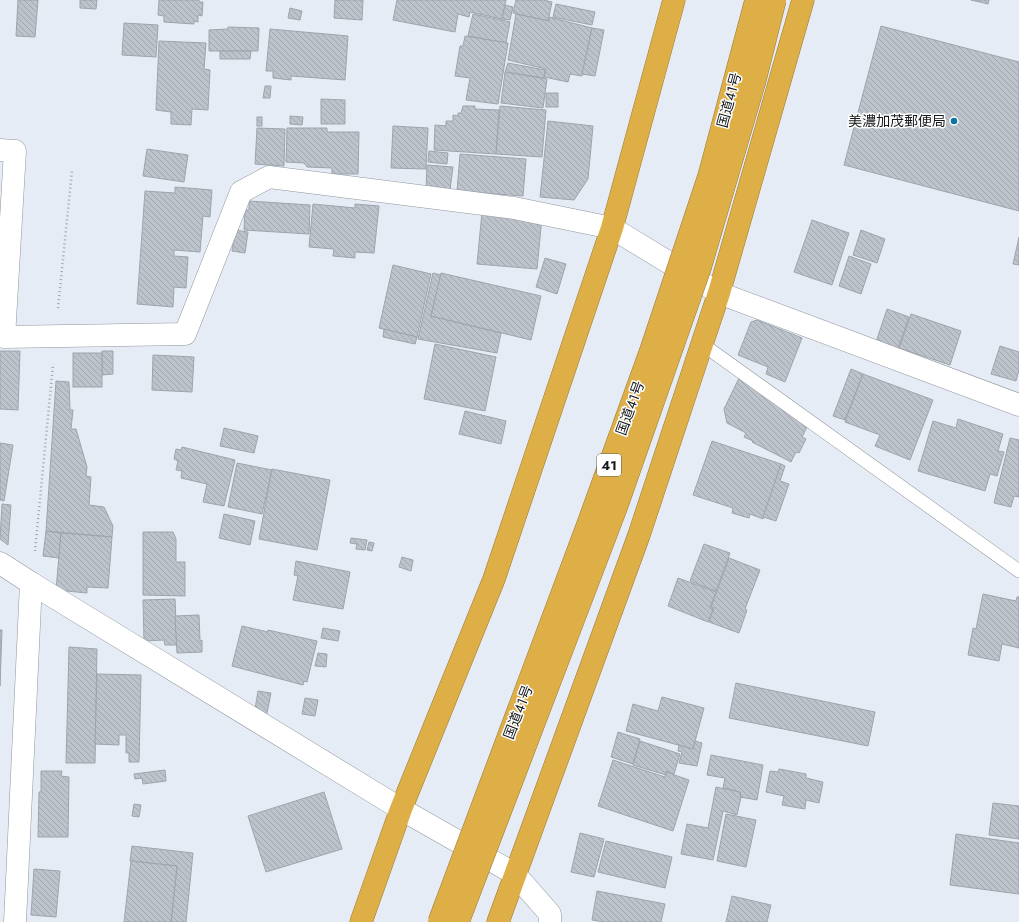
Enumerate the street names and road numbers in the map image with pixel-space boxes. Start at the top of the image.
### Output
street label: 国道41号 [712,70,746,130]
street label: 国道41号 [611,378,649,438]
road number: 41 [597,454,621,476]
street label: 国道41号 [499,682,537,742]

